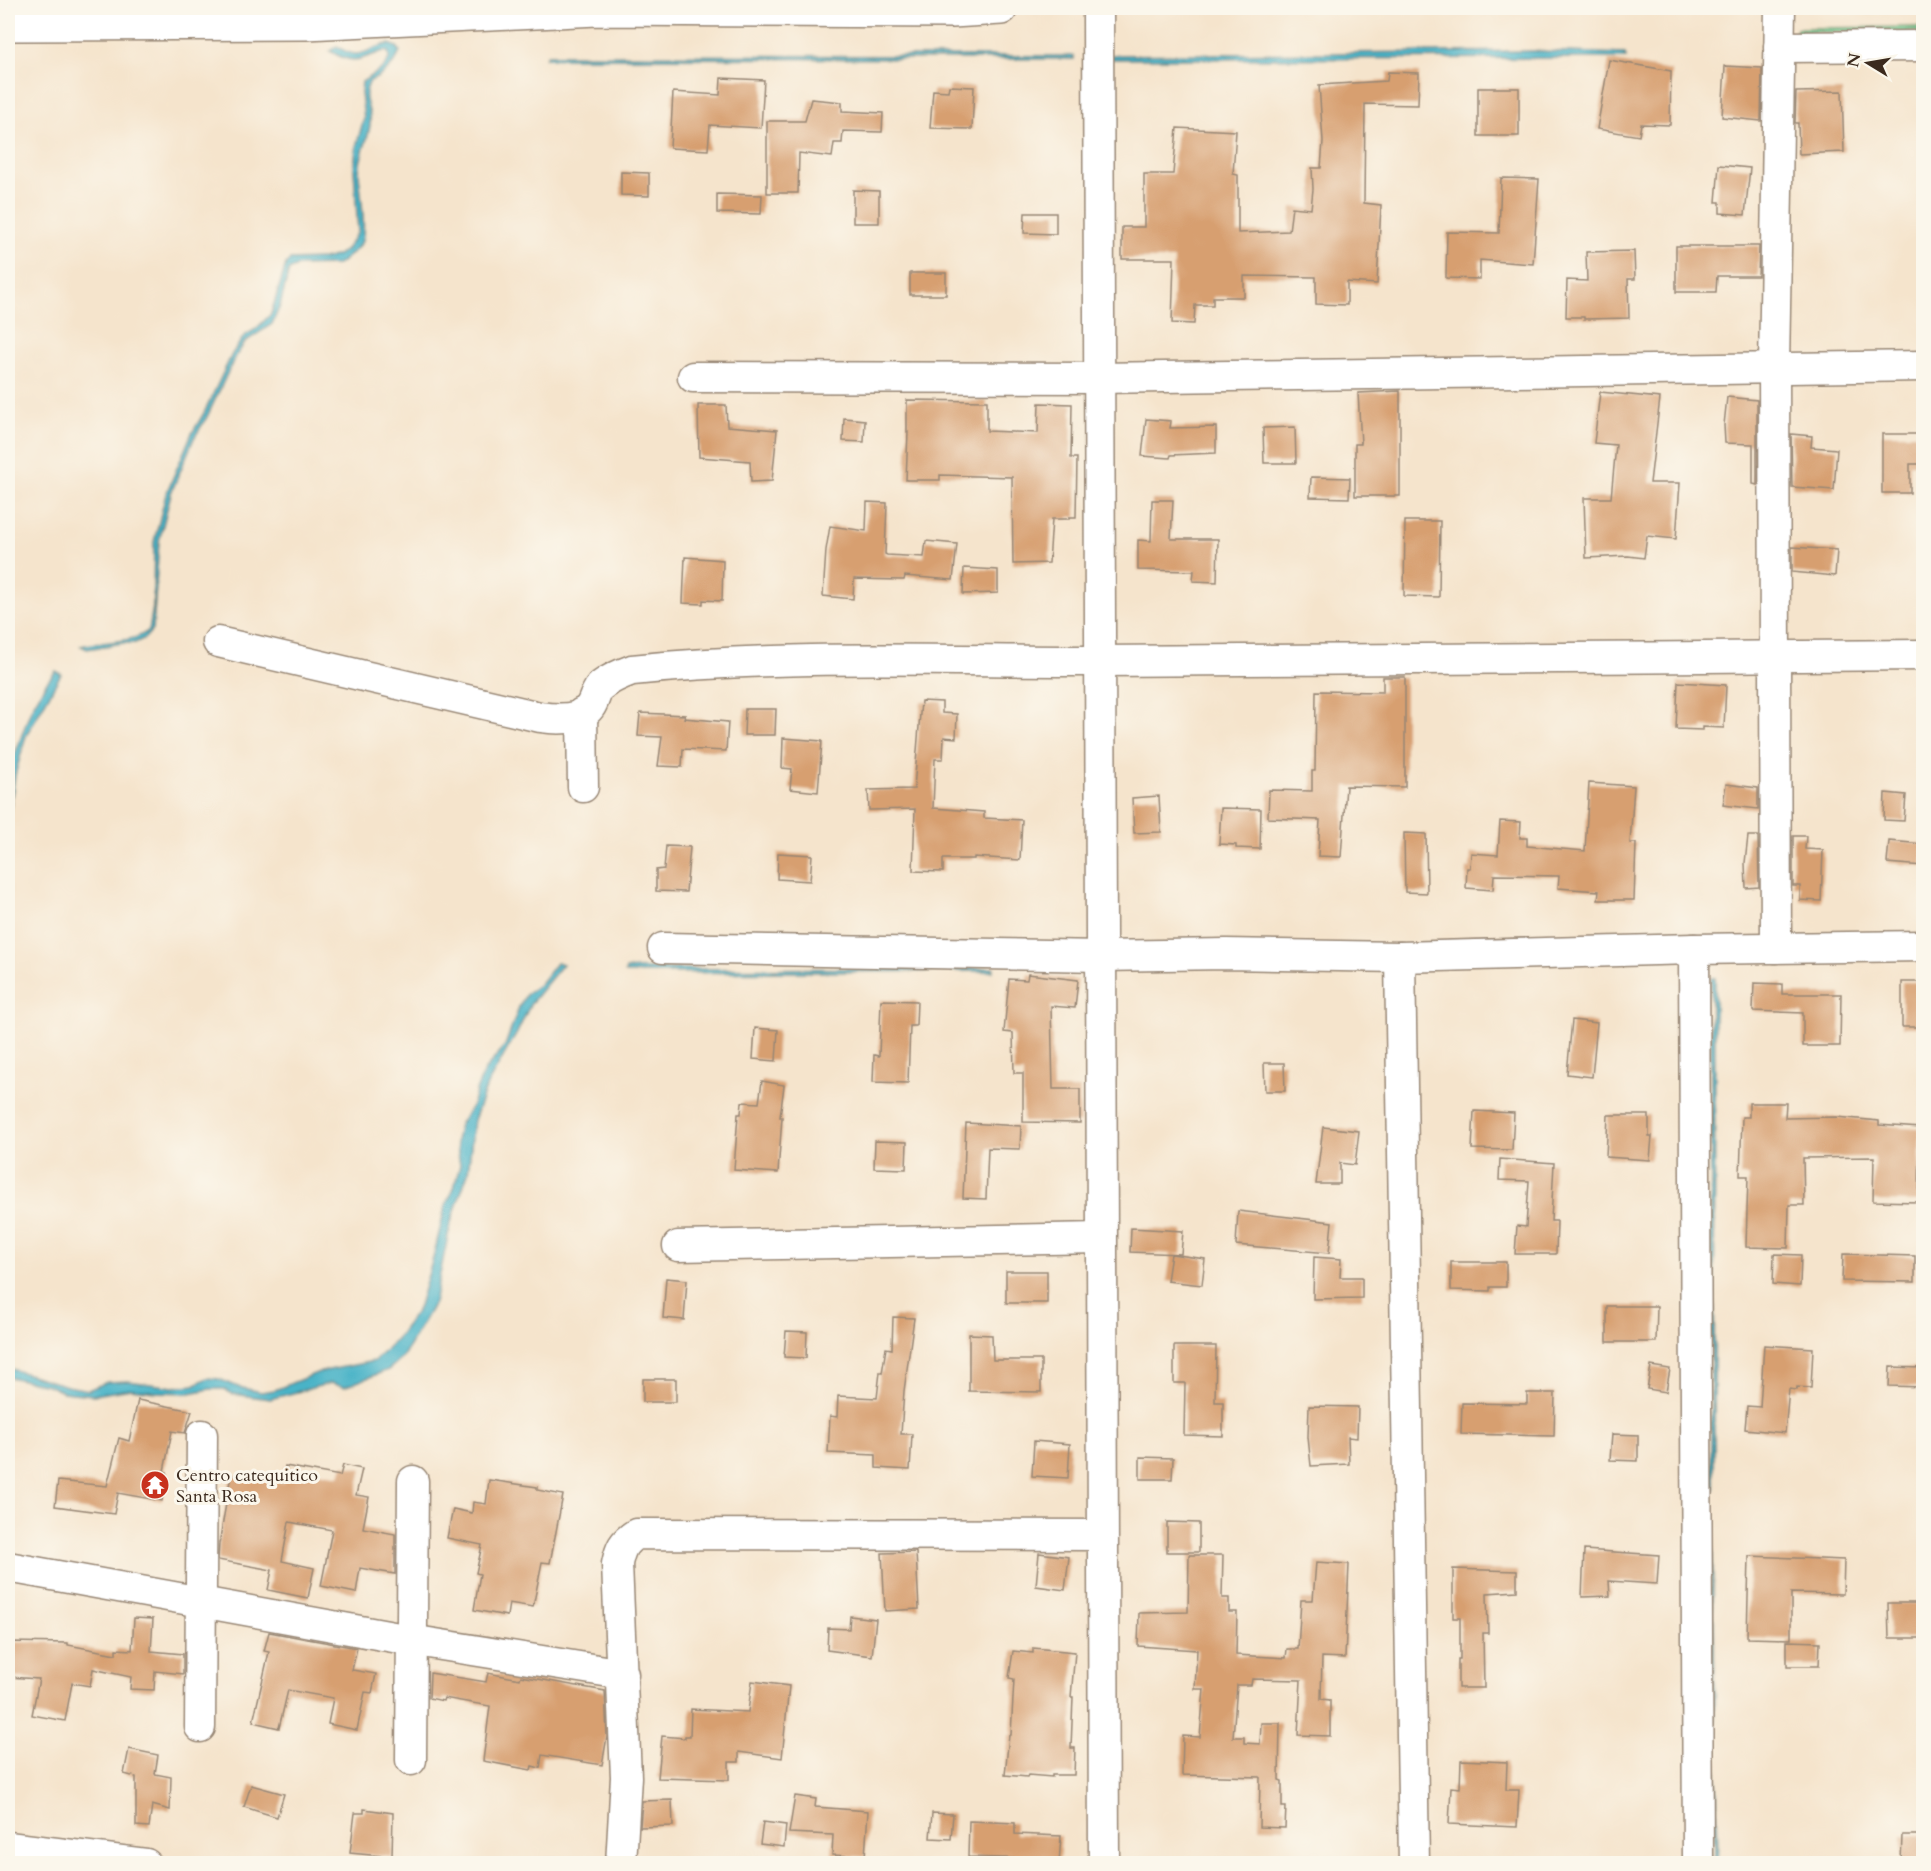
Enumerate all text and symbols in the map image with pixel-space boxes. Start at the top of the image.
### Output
north arrow [1838,33,1898,93]
text: N [1842,51,1866,69]
place label: Centro catequitico Santa Rosa [176,1463,318,1509]
temple icon: Centro catequitico Santa Rosa [139,1469,171,1501]

